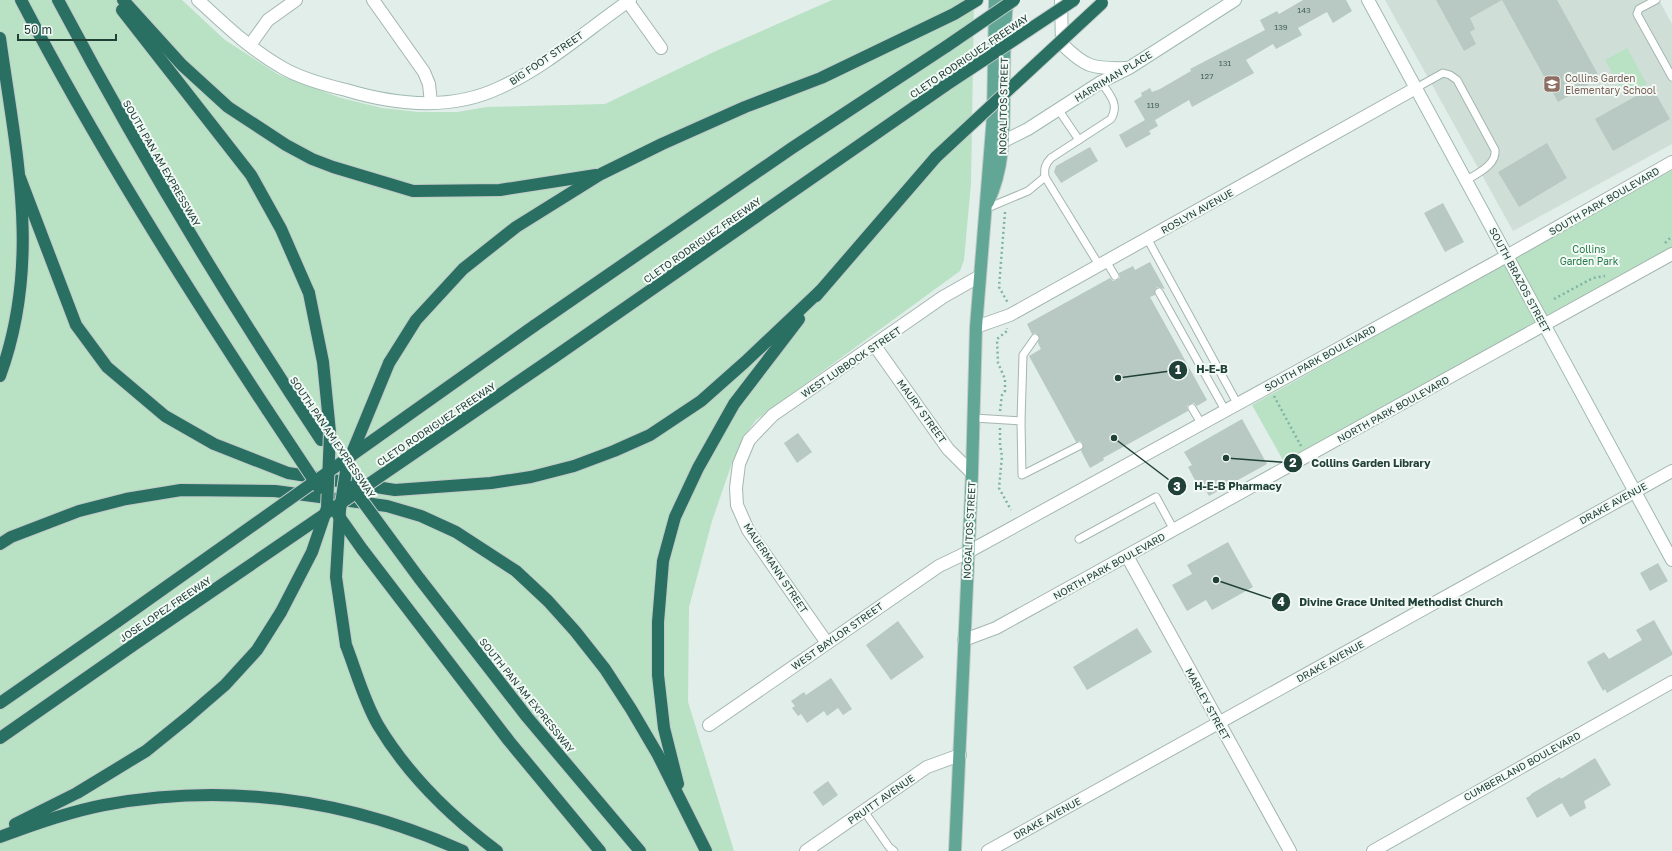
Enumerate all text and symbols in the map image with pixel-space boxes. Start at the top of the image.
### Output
house number: 143 [1297,5,1311,15]
street label: CLETO RODRIGUEZ FREEWAY [907,11,1031,100]
scale bar [18,16,116,42]
text: 50 m [24,22,52,37]
house number: 139 [1274,22,1288,32]
street label: BIG FOOT STREET [507,29,585,87]
street label: HARRIMAN PLACE [1072,48,1154,104]
street label: NOGALITOS STREET [996,57,1010,155]
house number: 131 [1219,58,1231,68]
house number: 127 [1201,71,1213,81]
place label: Collins Garden Elementary School [1565,72,1656,96]
school or university icon: Collins Garden Elementary School [1542,74,1562,94]
street label: SOUTH PAN AM EXPRESSWAY [121,98,203,229]
house number: 119 [1147,100,1159,110]
street label: SOUTH PARK BOULEVARD [1547,164,1661,238]
street label: ROSLYN AVENUE [1159,186,1235,236]
street label: CLETO RODRIGUEZ FREEWAY [641,194,764,285]
street label: SOUTH BRAZOS STREET [1487,225,1553,335]
park label: Collins Garden Park [1560,243,1619,267]
street label: SOUTH PARK BOULEVARD [1262,322,1378,394]
street label: WEST LUBBOCK STREET [799,324,903,400]
callout: H-E-B [1168,358,1236,381]
text: 1 [1175,362,1181,377]
text: H-E-B [1196,362,1228,375]
street label: NORTH PARK BOULEVARD [1335,373,1451,445]
street label: SOUTH PAN AM EXPRESSWAY [288,374,378,500]
street label: MAURY STREET [895,377,949,445]
street label: CLETO RODRIGUEZ FREEWAY [374,379,498,468]
callout: Collins Garden Library [1283,451,1439,474]
text: 2 [1289,455,1297,470]
text: Collins Garden Library [1311,456,1431,469]
callout: H-E-B Pharmacy [1167,475,1290,498]
text: 3 [1173,479,1181,494]
text: H-E-B Pharmacy [1194,479,1282,492]
street label: DRAKE AVENUE [1577,479,1649,527]
street label: NOGALITOS STREET [960,481,978,579]
street label: MAUERMANN STREET [741,521,811,615]
street label: NORTH PARK BOULEVARD [1051,530,1167,602]
street label: JOSE LOPEZ FREEWAY [117,574,214,644]
callout: Divine Grace United Methodist Church [1271,591,1510,614]
text: 4 [1277,594,1285,609]
text: Divine Grace United Methodist Church [1299,595,1503,608]
street label: WEST BAYLOR STREET [789,600,885,672]
street label: SOUTH PAN AM EXPRESSWAY [477,635,577,755]
street label: DRAKE AVENUE [1294,637,1366,685]
street label: MARLEY STREET [1183,666,1233,742]
street label: CUMBERLAND BOULEVARD [1462,729,1582,803]
street label: PRUITT AVENUE [845,772,917,826]
street label: DRAKE AVENUE [1011,794,1083,842]

